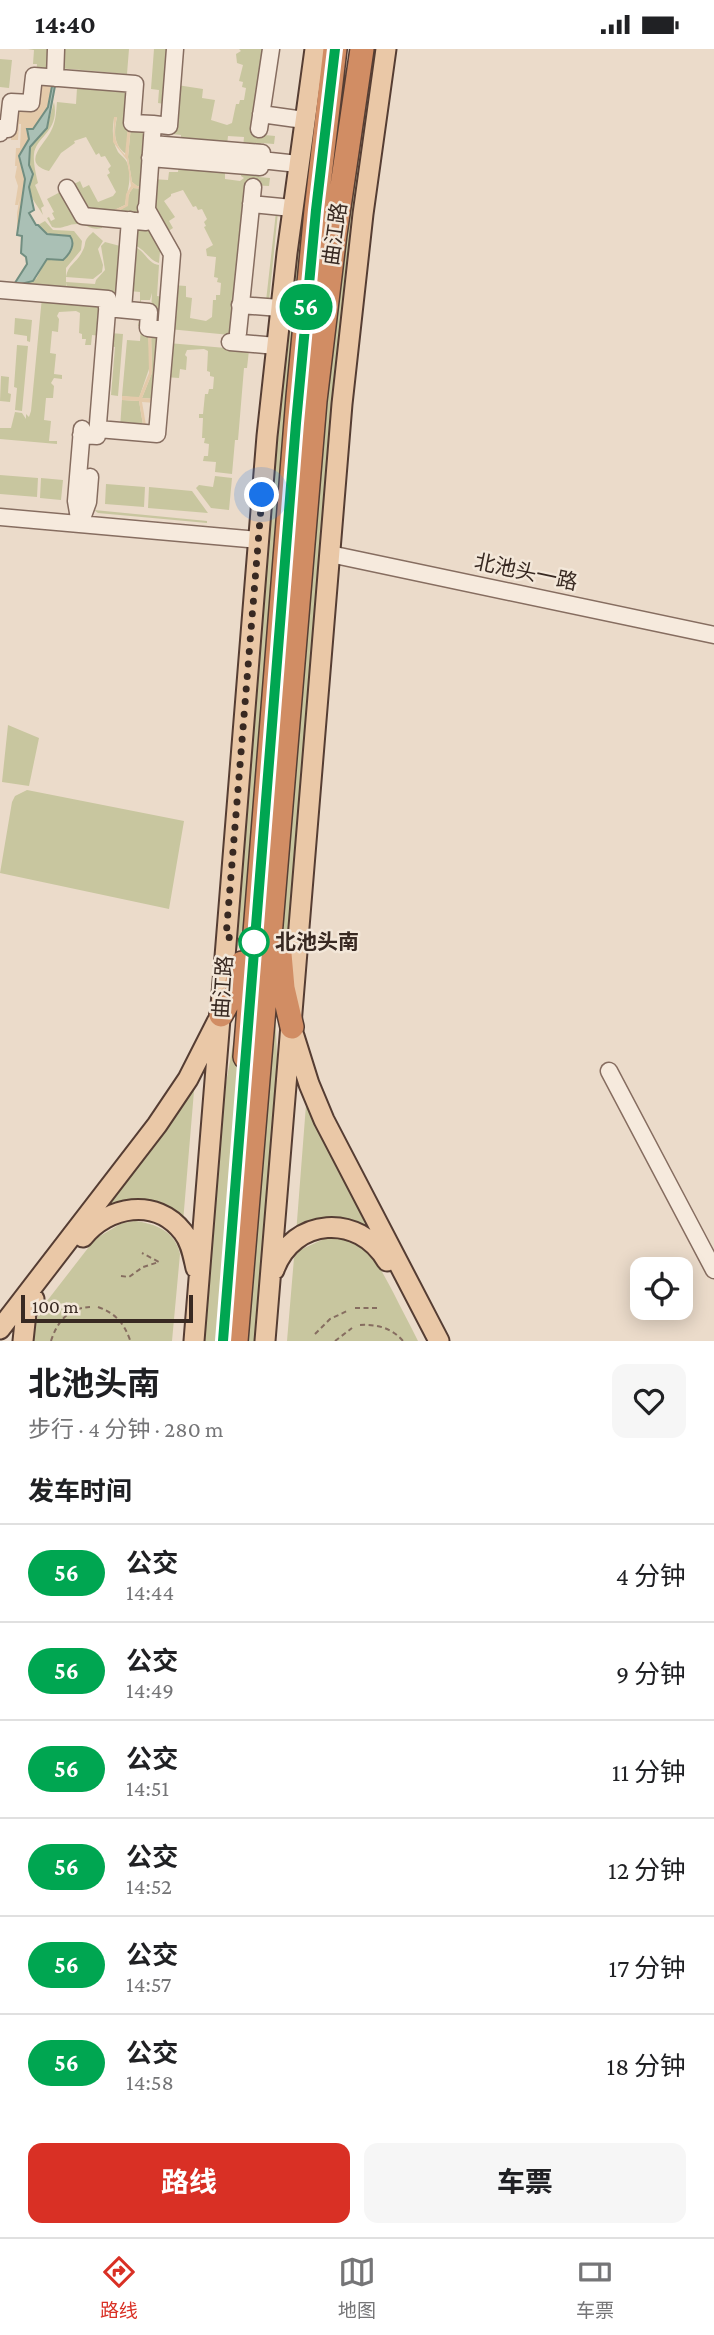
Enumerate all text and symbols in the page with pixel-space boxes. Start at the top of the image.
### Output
text: 14:40 [35,10,96,39]
street label: 曲江路 [319,201,351,267]
line badge: 56 [274,284,338,330]
text: 56 [294,293,318,320]
your location [244,477,279,512]
street label: 北池头一路 [472,549,580,595]
marker: 北池头南 [239,927,269,957]
place label: 北池头南 [275,930,359,954]
street label: 曲江路 [209,955,237,1019]
map controls [630,1257,693,1320]
button: locate [630,1257,693,1320]
scale bar [21,1292,192,1324]
text: 100 m [32,1296,79,1317]
button: heart [612,1364,686,1438]
text: 北池头南 [28,1365,160,1402]
text: 步行 · 4 分钟 · 280 m [28,1416,224,1442]
text: 发车时间 [28,1477,132,1506]
text: 公交 [126,1549,178,1578]
text: 56 [54,1559,79,1586]
text: 4 分钟 [616,1562,686,1591]
text: 14:44 [126,1579,174,1605]
text: 公交 [126,1647,178,1676]
text: 56 [54,1657,79,1684]
text: 9 分钟 [616,1660,686,1689]
text: 14:49 [126,1677,174,1703]
text: 公交 [126,1745,178,1774]
text: 56 [54,1755,79,1782]
text: 11 分钟 [612,1758,686,1787]
text: 14:51 [126,1775,169,1801]
text: 公交 [126,1843,178,1872]
text: 56 [54,1853,79,1880]
text: 12 分钟 [608,1856,686,1885]
text: 14:52 [126,1873,172,1899]
text: 公交 [126,1941,178,1970]
text: 56 [54,1951,79,1978]
text: 17 分钟 [609,1954,686,1983]
text: 14:57 [126,1971,171,1997]
text: 公交 [126,2039,178,2068]
text: 56 [54,2049,79,2076]
text: 18 分钟 [607,2052,686,2081]
text: 14:58 [126,2069,174,2095]
button: 路线 [28,2143,350,2223]
button: 车票 [364,2143,686,2223]
tab: 路线 [100,2253,138,2322]
tab: 地图 [338,2253,376,2322]
tab: 车票 [576,2253,614,2322]

